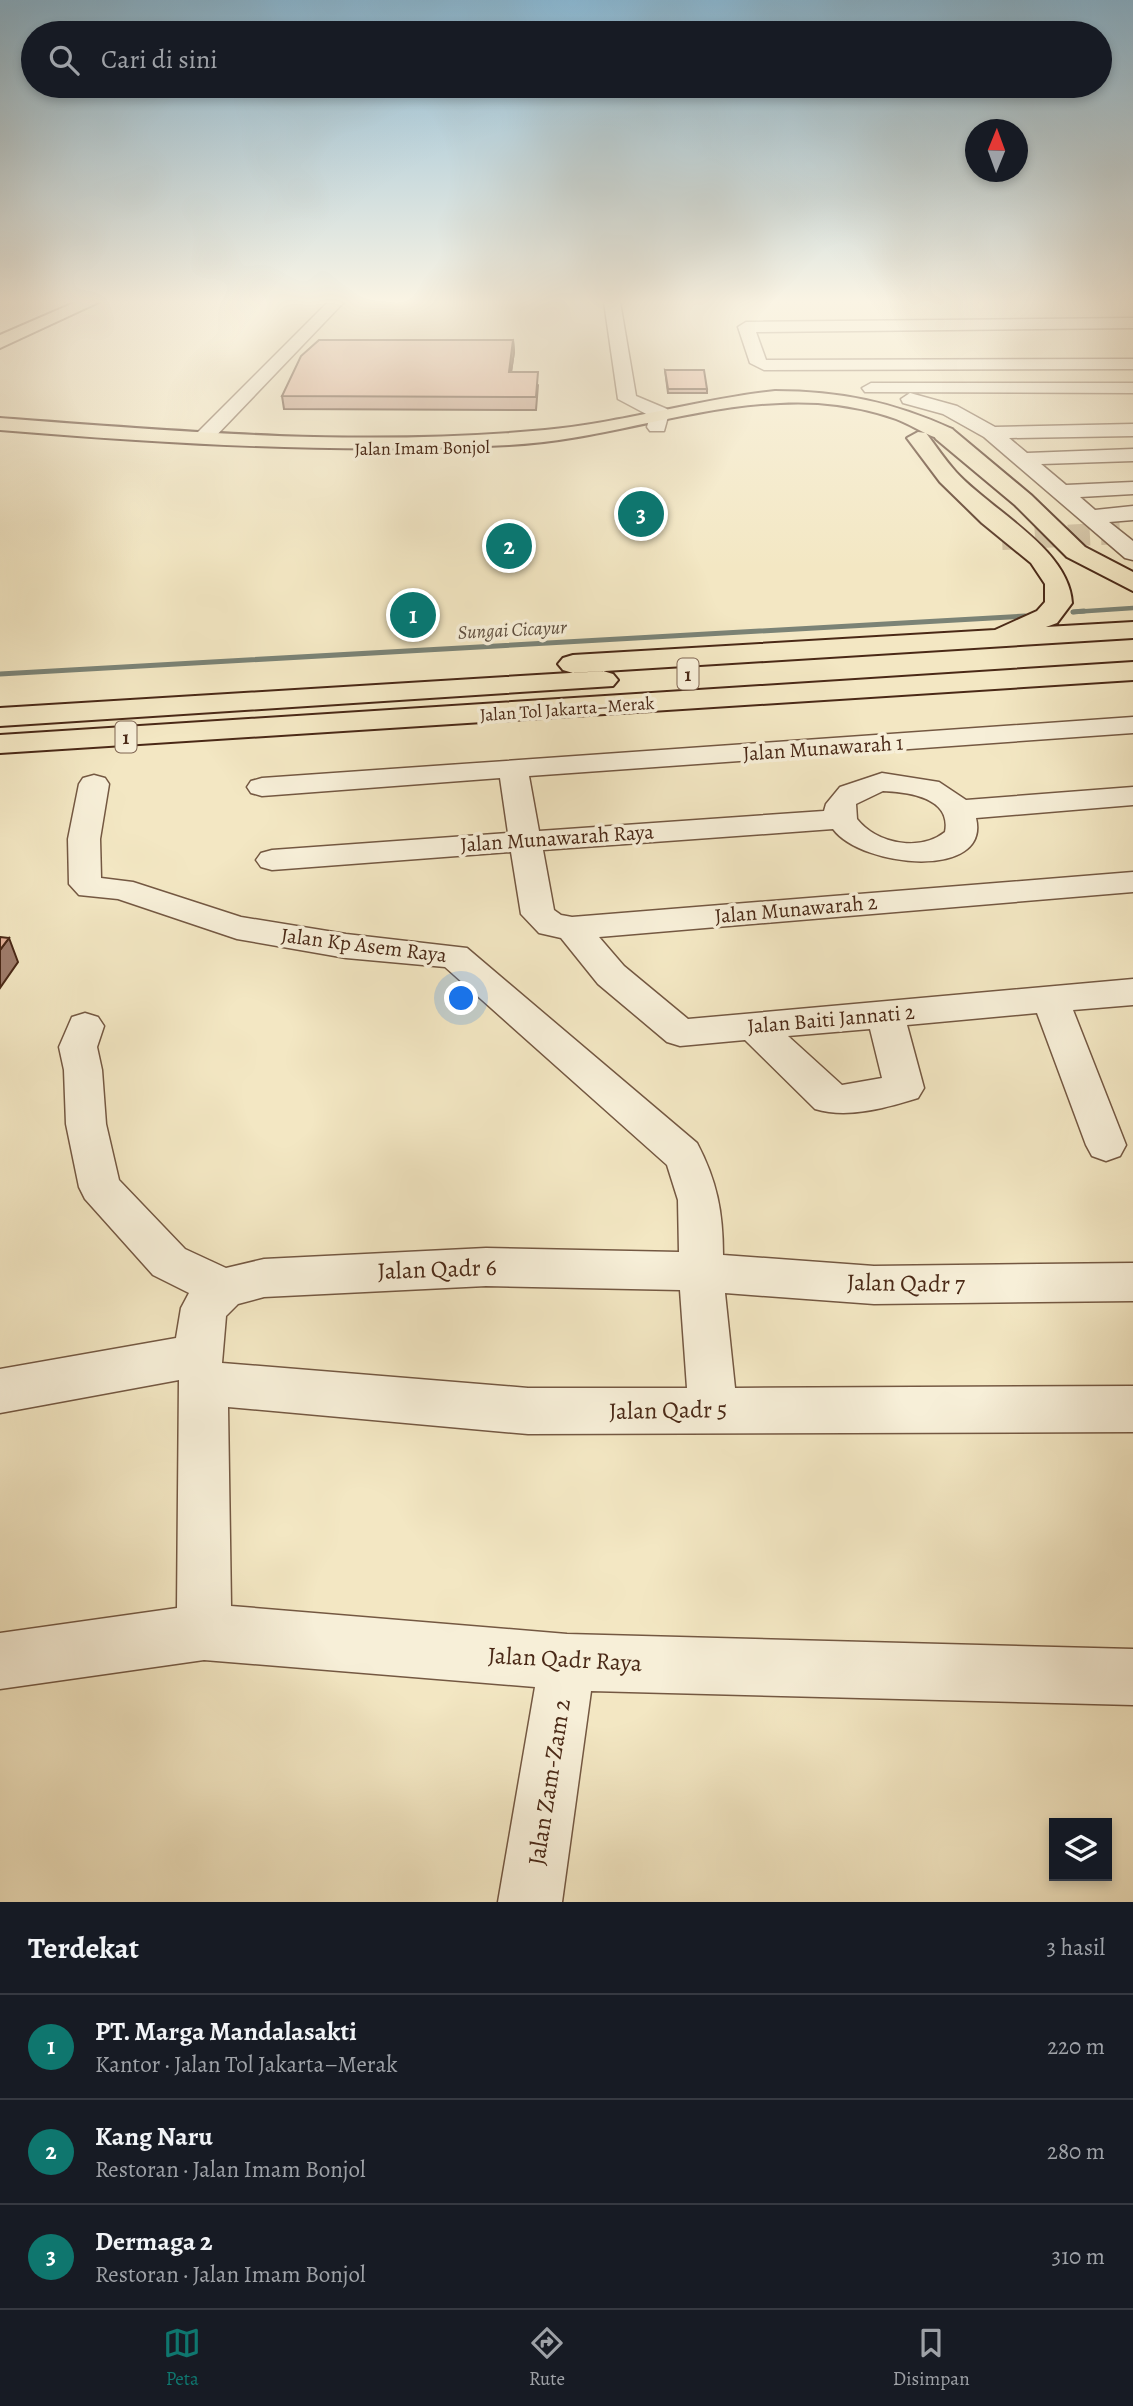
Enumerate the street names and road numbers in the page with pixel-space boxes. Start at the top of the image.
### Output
street label: Jalan Imam Bonjol [354,435,491,461]
road number: 1 [678,659,698,690]
street label: Jalan Tol Jakarta–Merak [479,691,655,727]
road number: 1 [116,722,136,752]
street label: Jalan Munawarah 1 [742,728,904,768]
street label: Jalan Munawarah Raya [459,817,655,859]
street label: Jalan Munawarah 2 [713,888,879,930]
street label: Jalan Kp Asem Raya [279,921,449,969]
street label: Jalan Baiti Jannati 2 [746,998,916,1040]
street label: Jalan Qadr 6 [377,1251,497,1287]
street label: Jalan Qadr 7 [847,1266,966,1300]
street label: Jalan Qadr 5 [609,1393,727,1427]
street label: Jalan Qadr Raya [487,1639,644,1679]
street label: Jalan Zam-Zam 2 [520,1696,578,1868]

